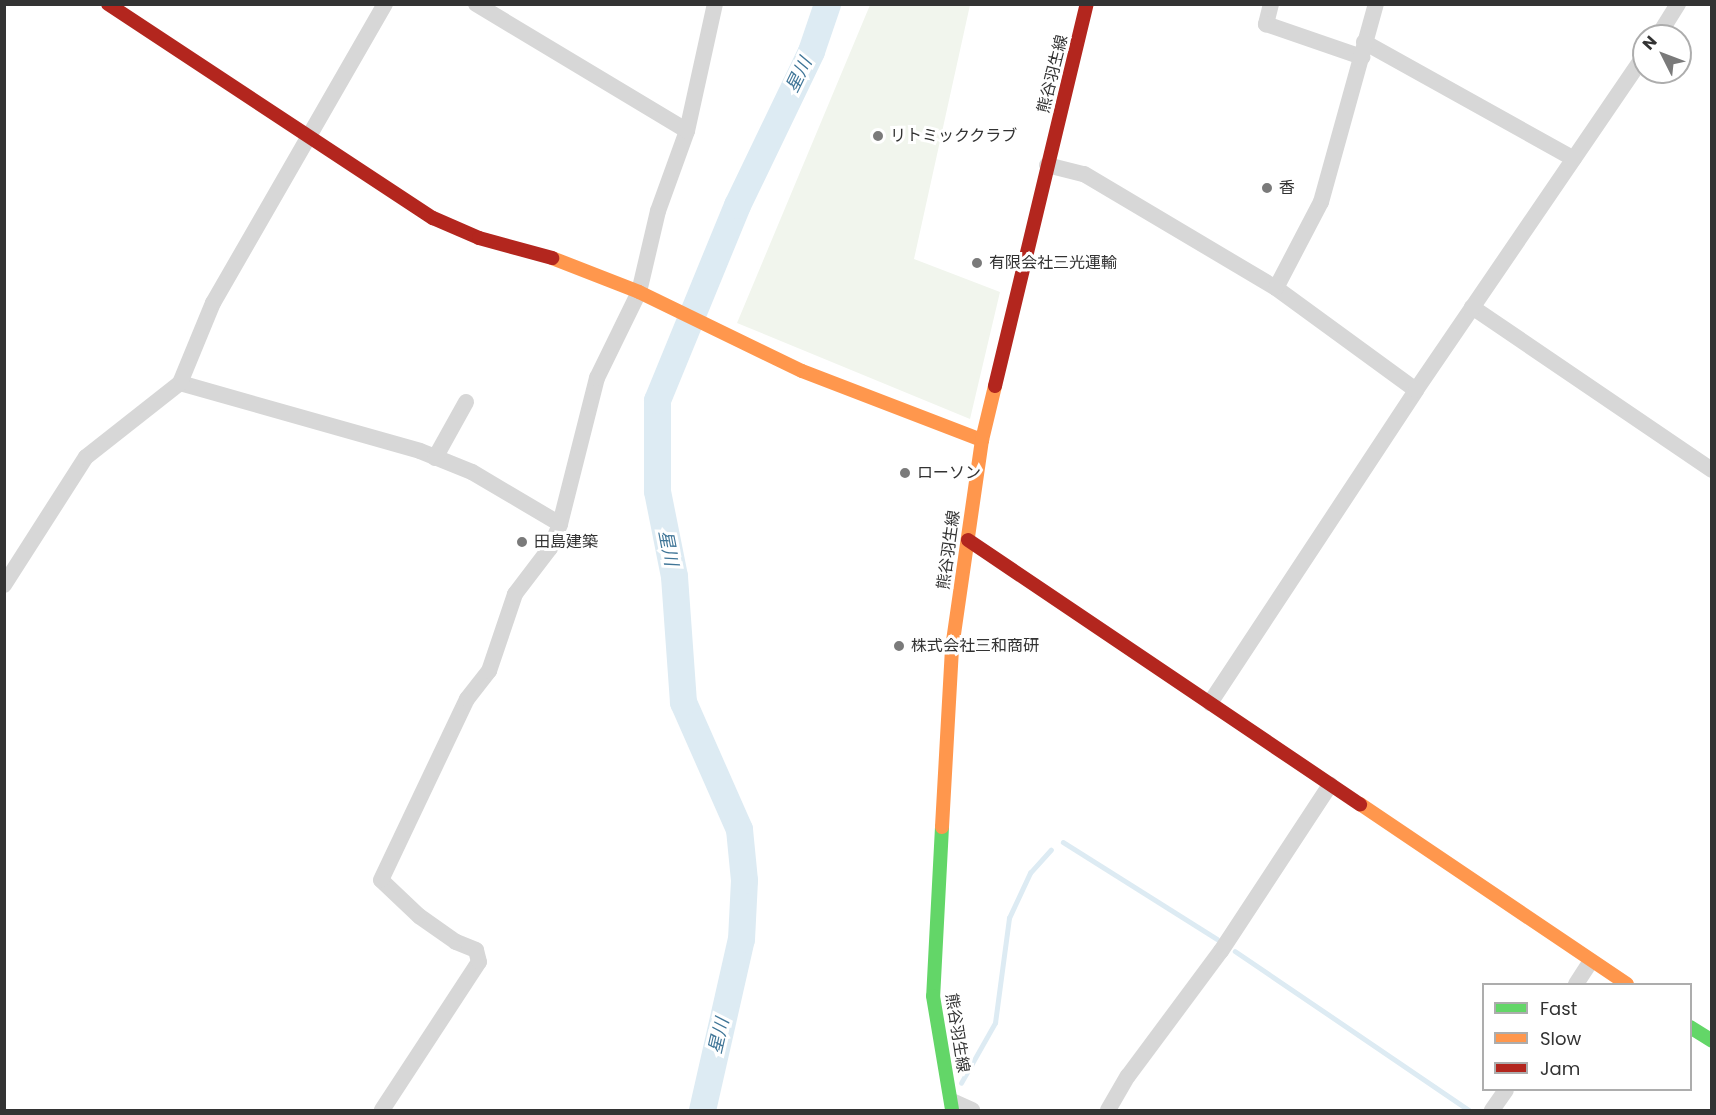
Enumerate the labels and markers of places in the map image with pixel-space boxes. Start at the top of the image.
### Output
place label: リトミッククラブ [890,126,1018,146]
marker: リトミッククラブ [871,129,885,143]
place label: 香 [1279,178,1295,198]
marker: 香 [1260,181,1274,195]
place label: 有限会社三光運輸 [989,253,1117,273]
marker: 有限会社三光運輸 [970,256,984,270]
place label: ローソン [917,463,981,483]
marker: ローソン [898,466,912,480]
place label: 田島建築 [534,532,598,552]
marker: 田島建築 [515,535,529,549]
place label: 株式会社三和商研 [911,636,1039,656]
marker: 株式会社三和商研 [892,639,906,653]

